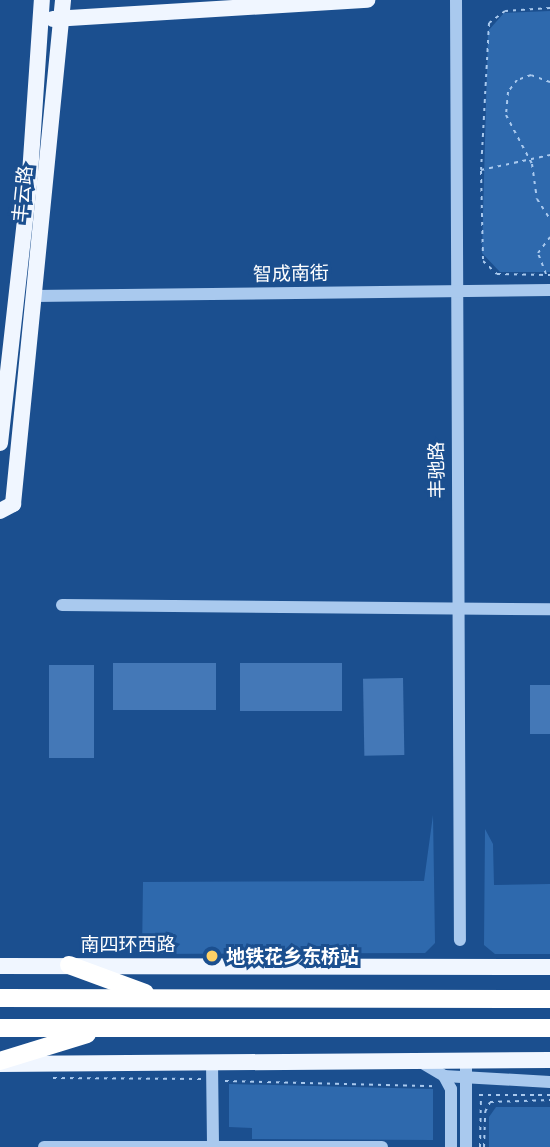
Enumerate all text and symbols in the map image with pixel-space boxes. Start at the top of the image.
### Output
street label: 丰云路 [8,164,36,224]
street label: 智成南街 [253,261,329,285]
street label: 丰驰路 [424,441,448,499]
street label: 南四环西路 [81,933,175,955]
place label: 地铁花乡东桥站 [226,945,359,967]
marker: 地铁花乡东桥站 [204,948,220,964]

